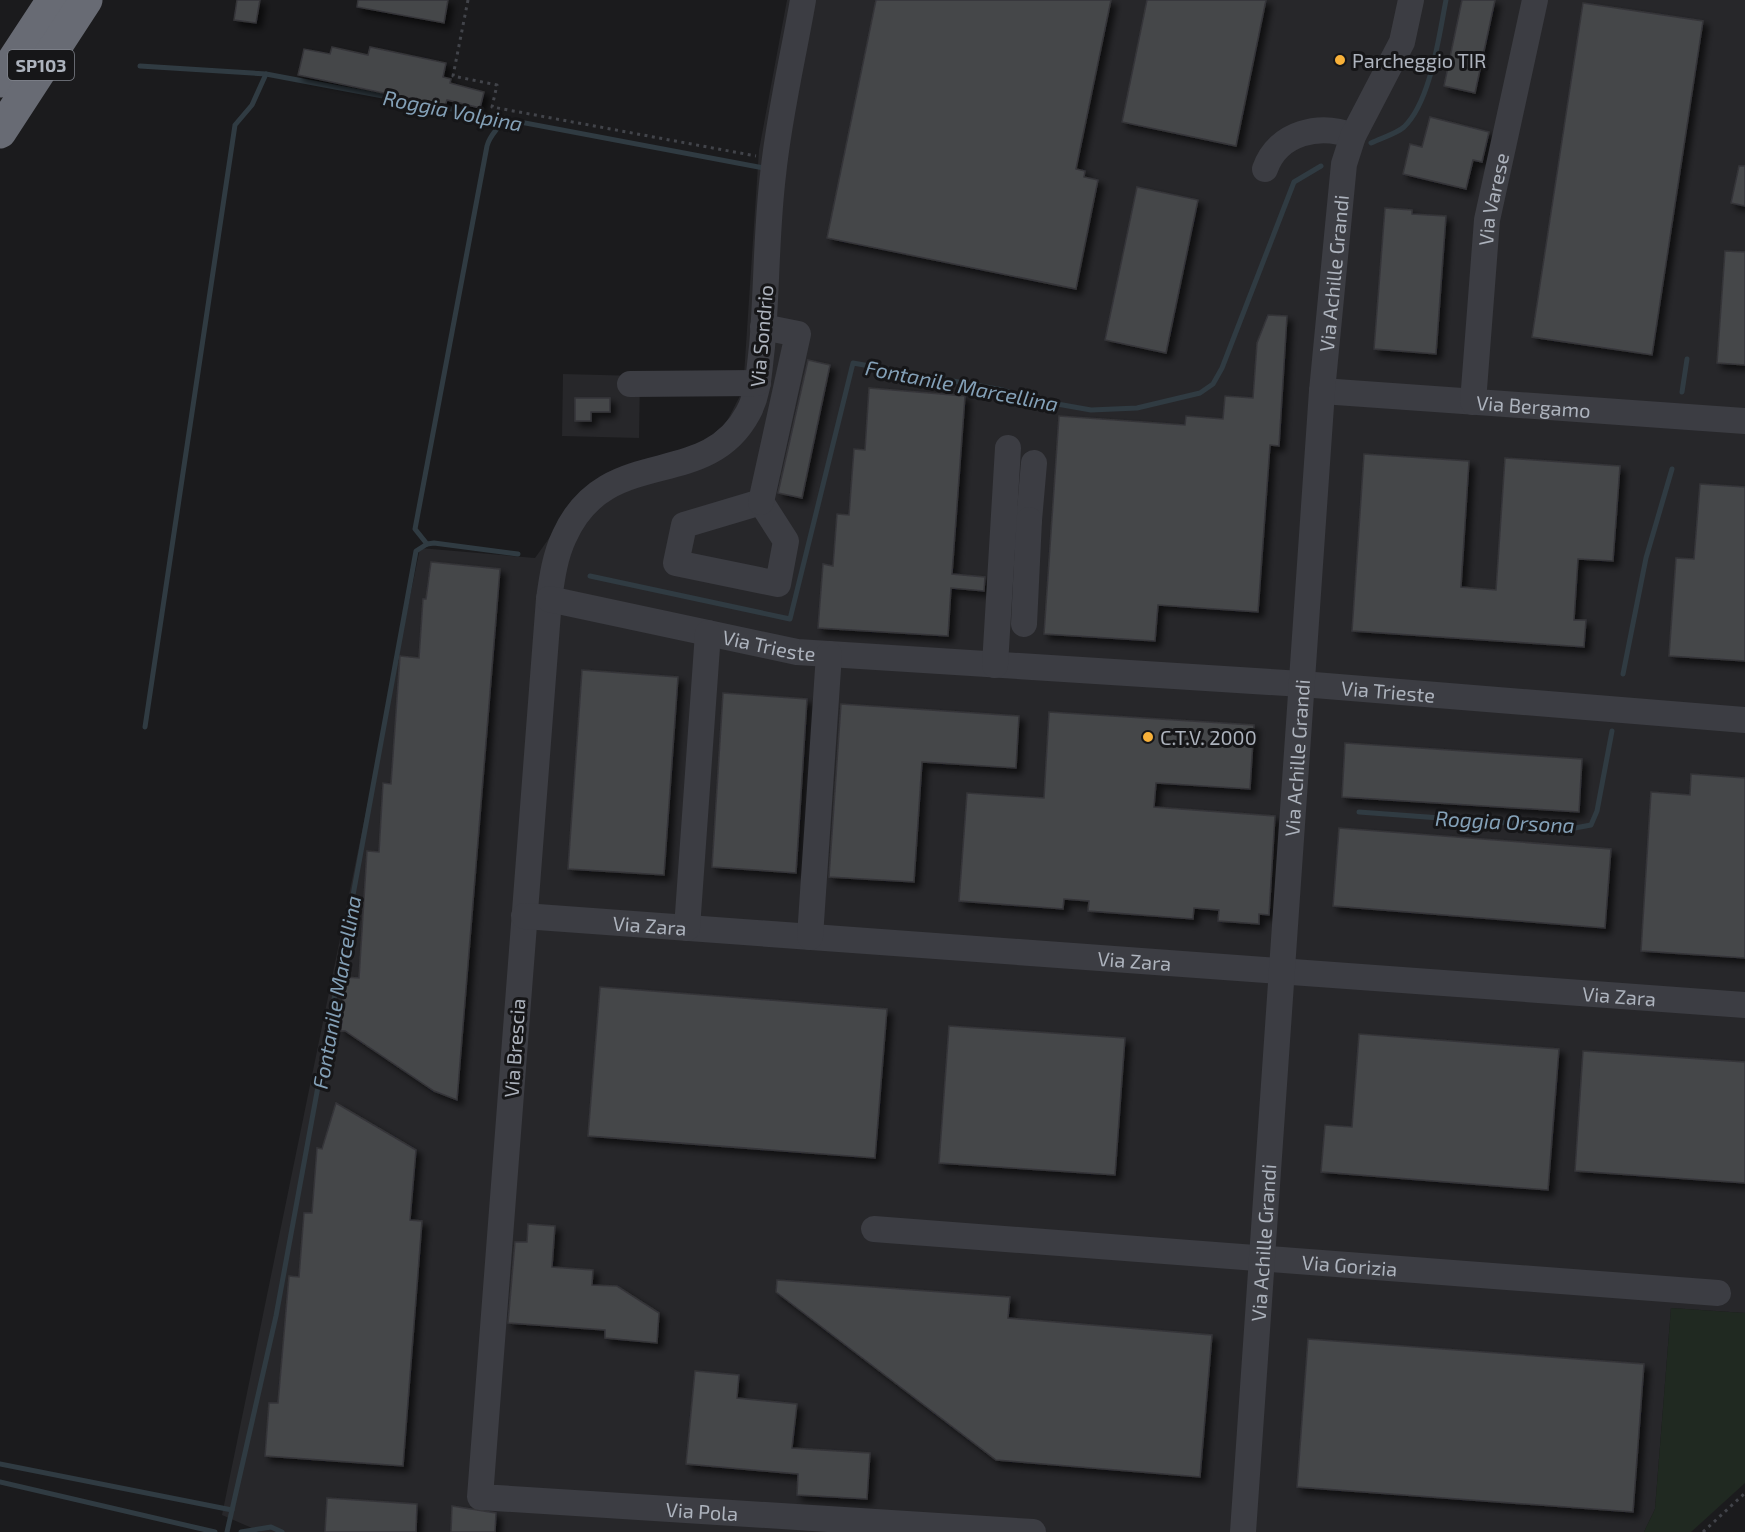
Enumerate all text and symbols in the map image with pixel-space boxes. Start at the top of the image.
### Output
place label: Parcheggio TIR [1352,48,1486,72]
road number: SP103 [8,50,74,80]
marker: Parcheggio TIR [1333,53,1347,67]
water label: Roggia Volpina [381,84,525,136]
street label: Via Varese [1473,150,1513,246]
street label: Via Achille Grandi [1314,194,1353,353]
street label: Via Sondrio [745,284,777,388]
water label: Fontanile Marcellina [863,354,1061,416]
street label: Via Bergamo [1475,390,1592,422]
street label: Via Trieste [720,624,816,665]
street label: Via Trieste [1340,675,1436,707]
street label: Via Achille Grandi [1279,678,1314,837]
place label: C.T.V. 2000 [1160,725,1257,749]
marker: C.T.V. 2000 [1141,730,1155,744]
water label: Roggia Orsona [1435,805,1575,837]
water label: Fontanile Marcellina [307,893,365,1091]
street label: Via Zara [612,911,687,940]
street label: Via Zara [1097,946,1172,975]
street label: Via Zara [1581,981,1657,1010]
street label: Via Brescia [499,998,529,1098]
street label: Via Achille Grandi [1246,1163,1280,1322]
street label: Via Gorizia [1301,1249,1398,1281]
street label: Via Pola [665,1497,739,1525]

